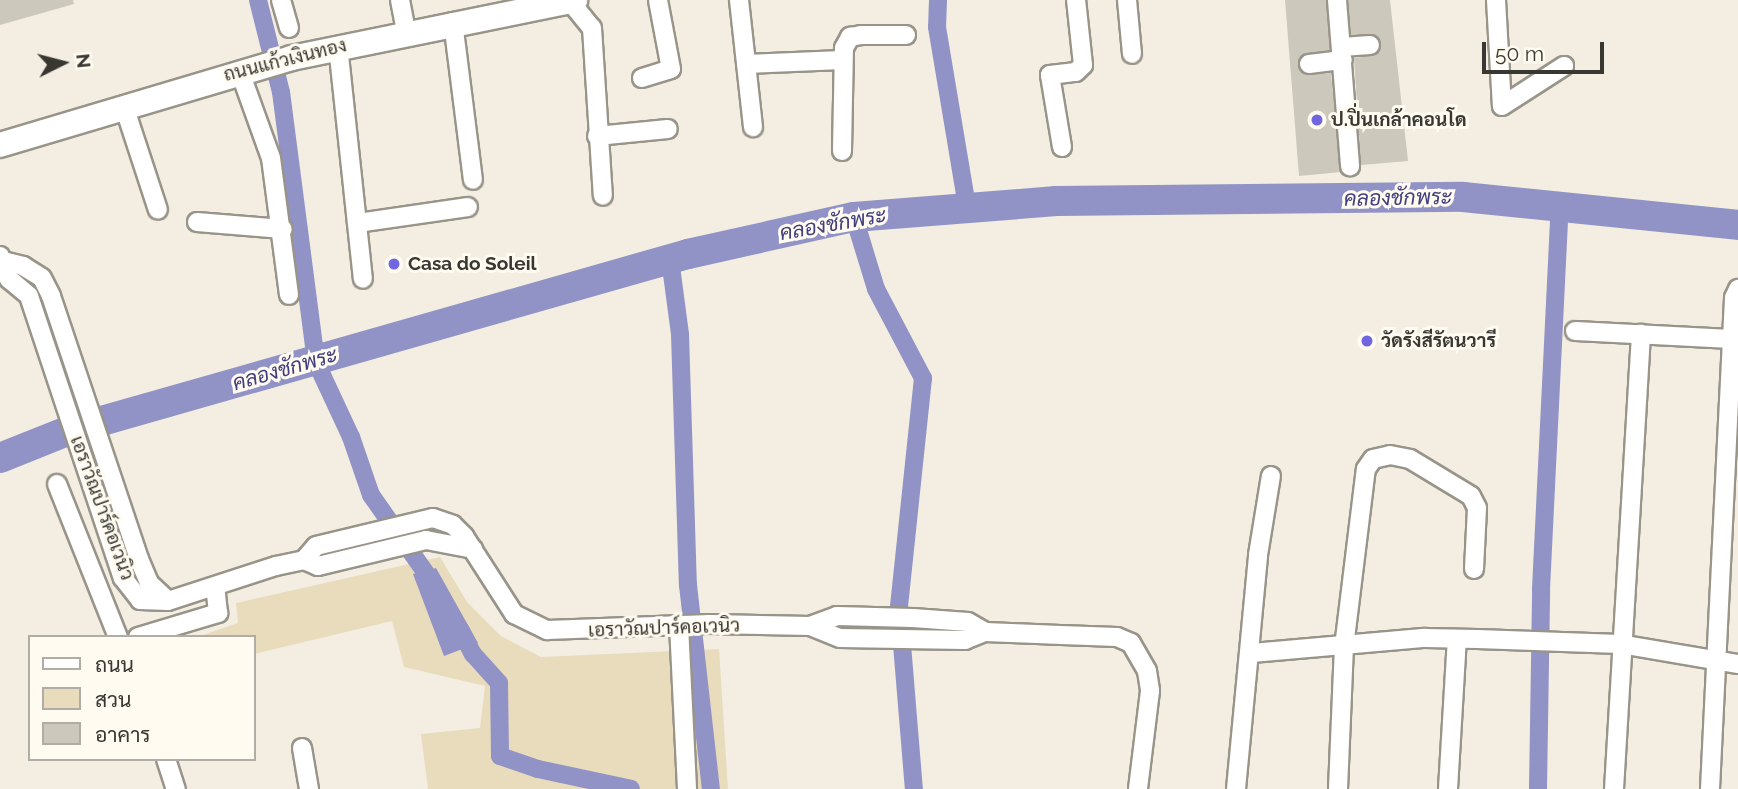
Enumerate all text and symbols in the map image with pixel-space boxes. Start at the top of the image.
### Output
north arrow [28,28,98,98]
scale bar [1486,28,1608,72]
street label: ถนนแก้วเงินทอง [221,34,349,86]
text: 50 m [1495,41,1544,66]
text: N [72,52,96,69]
place label: ป.ปิ่นเกล้าคอนโด [1331,109,1467,131]
marker: ป.ปิ่นเกล้าคอนโด [1309,112,1325,128]
water label: คลองชักพระ [1344,184,1452,212]
water label: คลองชักพระ [778,202,888,246]
place label: Casa do Soleil [408,253,537,275]
marker: Casa do Soleil [386,256,402,272]
place label: วัดรังสีรัตนวารี [1381,330,1496,352]
marker: วัดรังสีรัตนวารี [1359,333,1375,349]
water label: คลองชักพระ [230,342,340,396]
street label: เอราวัณปาร์คอเวนิว [65,433,139,583]
street label: เอราวัณปาร์คอเวนิว [588,614,740,642]
legend [28,635,256,761]
text: ถนน [95,652,134,677]
text: สวน [95,687,131,712]
text: อาคาร [95,722,151,747]

